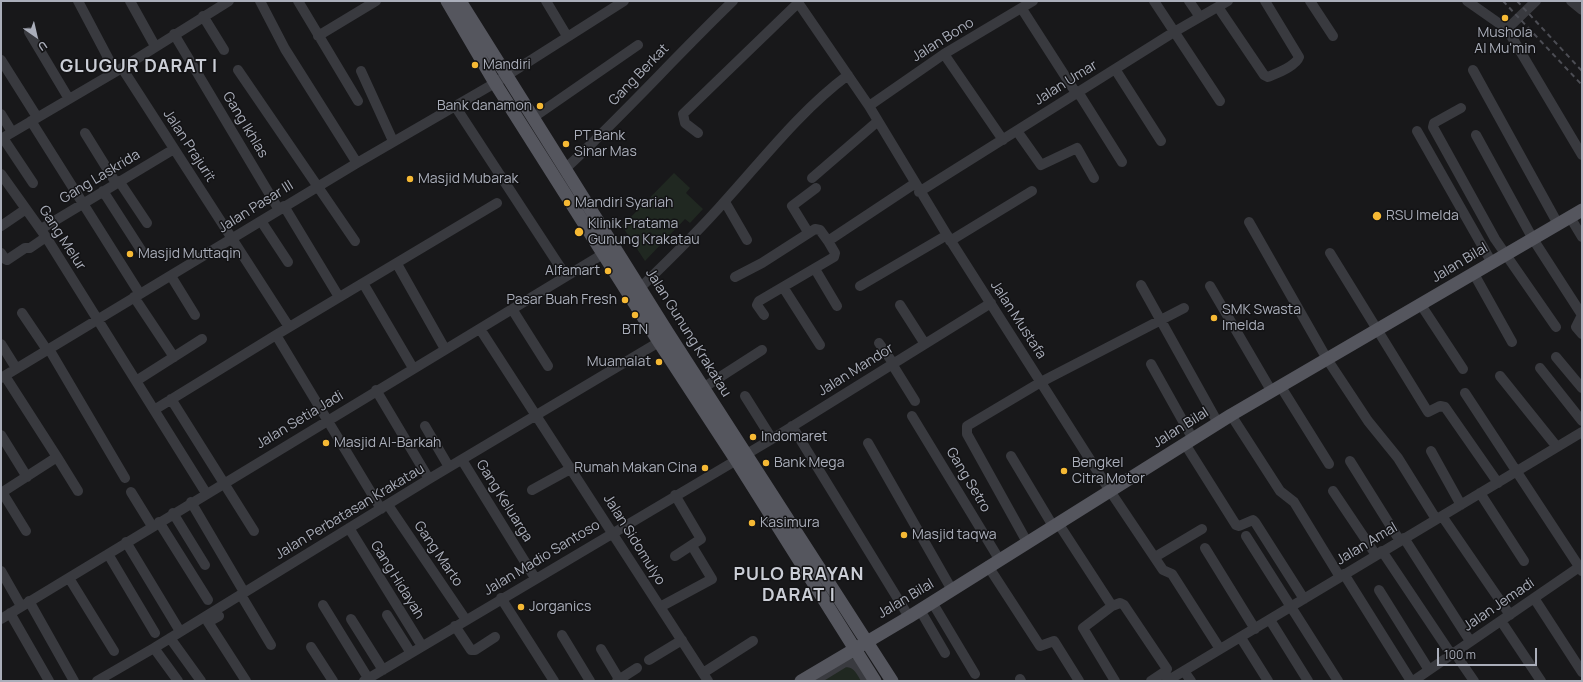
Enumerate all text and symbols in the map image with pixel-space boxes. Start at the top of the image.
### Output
marker: Mushola Al Mu'min [1500,13,1510,23]
street label: Jalan Bono [909,14,977,66]
north arrow [16,16,56,56]
place label: Mushola Al Mu'min [1474,25,1536,58]
text: U [36,38,50,55]
street label: Gang Berkat [605,41,673,109]
district label: GLUGUR DARAT I [60,56,218,78]
place label: Mandiri [483,57,531,73]
street label: Jalan Umar [1031,57,1101,109]
marker: Mandiri [470,60,480,70]
street label: Gang Ikhlas [219,89,271,161]
place label: Bank danamon [437,98,532,114]
marker: Bank danamon [535,101,545,111]
street label: Jalan Prajurit [159,107,219,185]
place label: PT Bank Sinar Mas [574,128,637,160]
marker: PT Bank Sinar Mas [561,139,571,149]
street label: Gang Laskrida [57,146,143,208]
place label: Masjid Mubarak [418,171,518,187]
marker: Masjid Mubarak [405,174,415,184]
street label: Jalan Pasar III [215,177,297,237]
place label: Mandiri Syariah [575,195,673,211]
marker: Mandiri Syariah [562,198,572,208]
street label: Gang Melur [35,203,89,273]
place label: RSU Imelda [1386,208,1459,224]
marker: RSU Imelda [1371,210,1383,222]
place label: Klinik Pratama Gunung Krakatau [588,216,699,248]
marker: Klinik Pratama Gunung Krakatau [573,226,585,238]
street label: Jalan Bilal [1429,240,1491,286]
place label: Masjid Muttaqin [138,246,241,262]
marker: Masjid Muttaqin [125,249,135,259]
place label: Alfamart [545,263,600,279]
marker: Alfamart [603,266,613,276]
street label: Jalan Gunung Krakatau [642,266,734,400]
street label: Jalan Mustafa [987,278,1049,362]
place label: Pasar Buah Fresh [507,292,617,308]
marker: Pasar Buah Fresh [620,295,630,305]
place label: SMK Swasta Imelda [1222,302,1301,334]
marker: BTN [630,310,640,320]
marker: SMK Swasta Imelda [1209,313,1219,323]
place label: BTN [622,322,648,338]
street label: Jalan Mandor [815,340,897,400]
place label: Muamalat [587,354,651,370]
marker: Muamalat [654,357,664,367]
street label: Jalan Setia Jadi [253,387,347,453]
street label: Jalan Bilal [1150,404,1212,452]
place label: Indomaret [761,429,827,445]
marker: Indomaret [748,432,758,442]
place label: Masjid Al-Barkah [334,435,441,451]
marker: Masjid Al-Barkah [321,438,331,448]
street label: Gang Setro [942,445,994,515]
place label: Bank Mega [774,455,844,471]
place label: Bengkel Citra Motor [1072,455,1145,488]
street label: Gang Keluarga [472,457,536,545]
marker: Bank Mega [761,458,771,468]
place label: Rumah Makan Cina [574,460,697,476]
street label: Jalan Perbatasan Krakatau [272,461,428,563]
marker: Rumah Makan Cina [700,463,710,473]
marker: Bengkel Citra Motor [1059,466,1069,476]
street label: Jalan Sidomulyo [599,492,669,588]
place label: Kasimura [760,515,819,531]
street label: Jalan Madio Santoso [481,517,603,599]
street label: Gang Marto [410,518,466,590]
marker: Kasimura [747,518,757,528]
street label: Jalan Amal [1333,519,1401,569]
place label: Masjid taqwa [912,527,997,543]
marker: Masjid taqwa [899,530,909,540]
street label: Gang Hidayah [366,538,428,622]
district label: PULO BRAYAN DARAT I [734,564,864,606]
street label: Jalan Jemadi [1460,575,1538,635]
street label: Jalan Bilal [875,576,937,622]
place label: Jorganics [529,599,591,615]
marker: Jorganics [516,602,526,612]
scale bar [1439,640,1539,666]
text: 100 m [1444,646,1476,663]

